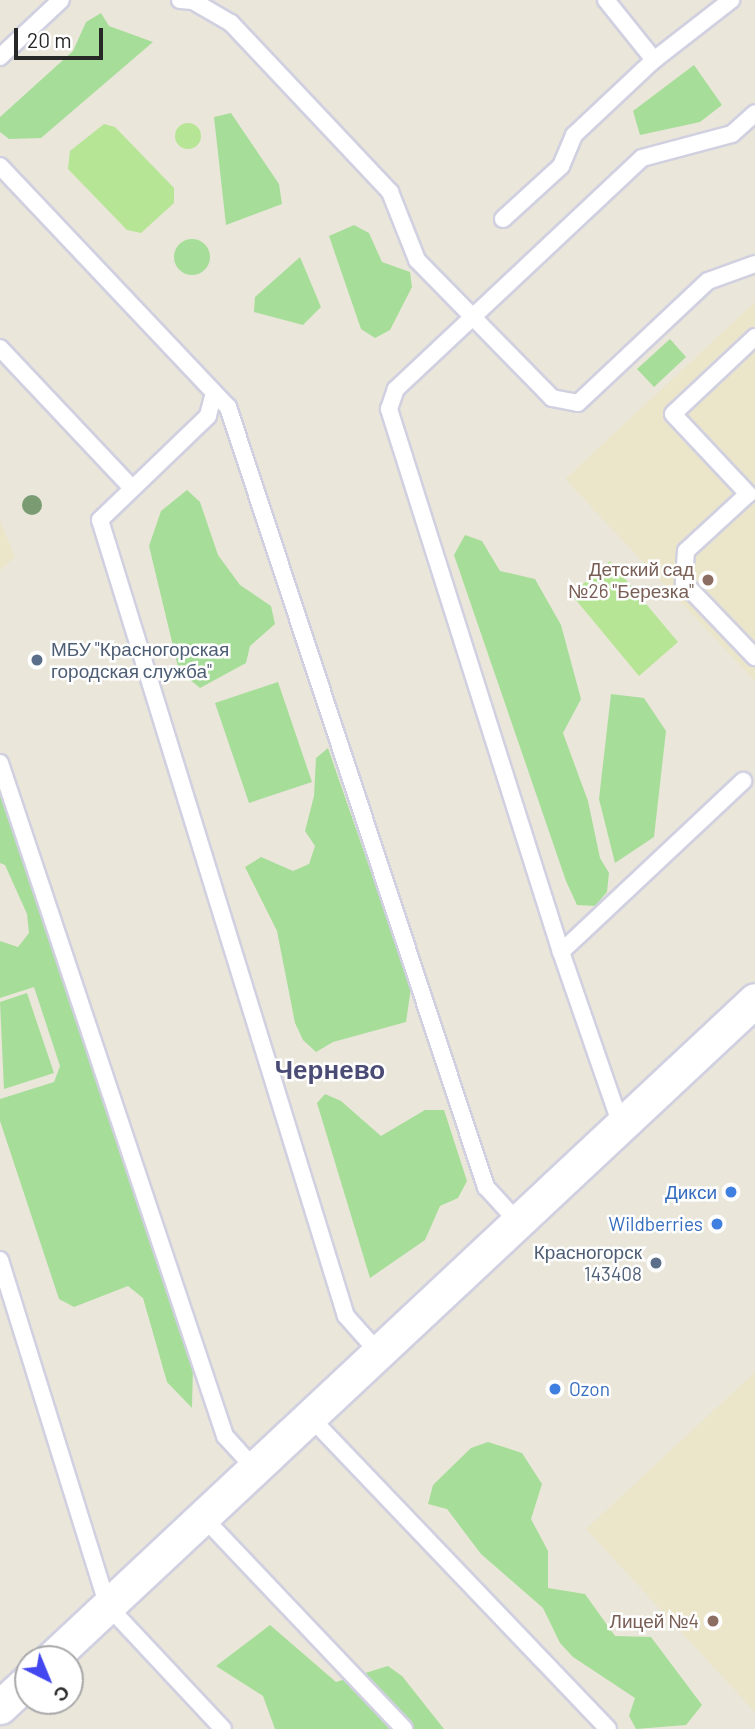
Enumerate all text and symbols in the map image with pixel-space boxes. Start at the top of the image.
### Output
scale bar [18,14,107,58]
text: 20 m [27,27,72,52]
place label: Детский сад №26 "Березка" [568,558,694,602]
marker: Детский сад №26 "Березка" [700,572,716,588]
place label: МБУ "Красногорская городская служба" [51,638,229,682]
marker: МБУ "Красногорская городская служба" [29,652,45,668]
district label: Чернево [275,1053,385,1085]
place label: Дикси [665,1181,717,1203]
marker: Дикси [723,1184,739,1200]
place label: Wildberries [609,1213,703,1235]
marker: Wildberries [709,1216,725,1232]
place label: Красногорск 143408 [534,1241,642,1285]
marker: Красногорск 143408 [648,1255,664,1271]
place label: Ozon [569,1378,610,1400]
marker: Ozon [547,1381,563,1397]
place label: Лицей №4 [609,1610,699,1632]
marker: Лицей №4 [705,1613,721,1629]
north arrow [14,1645,84,1715]
text: С [49,1681,75,1707]

